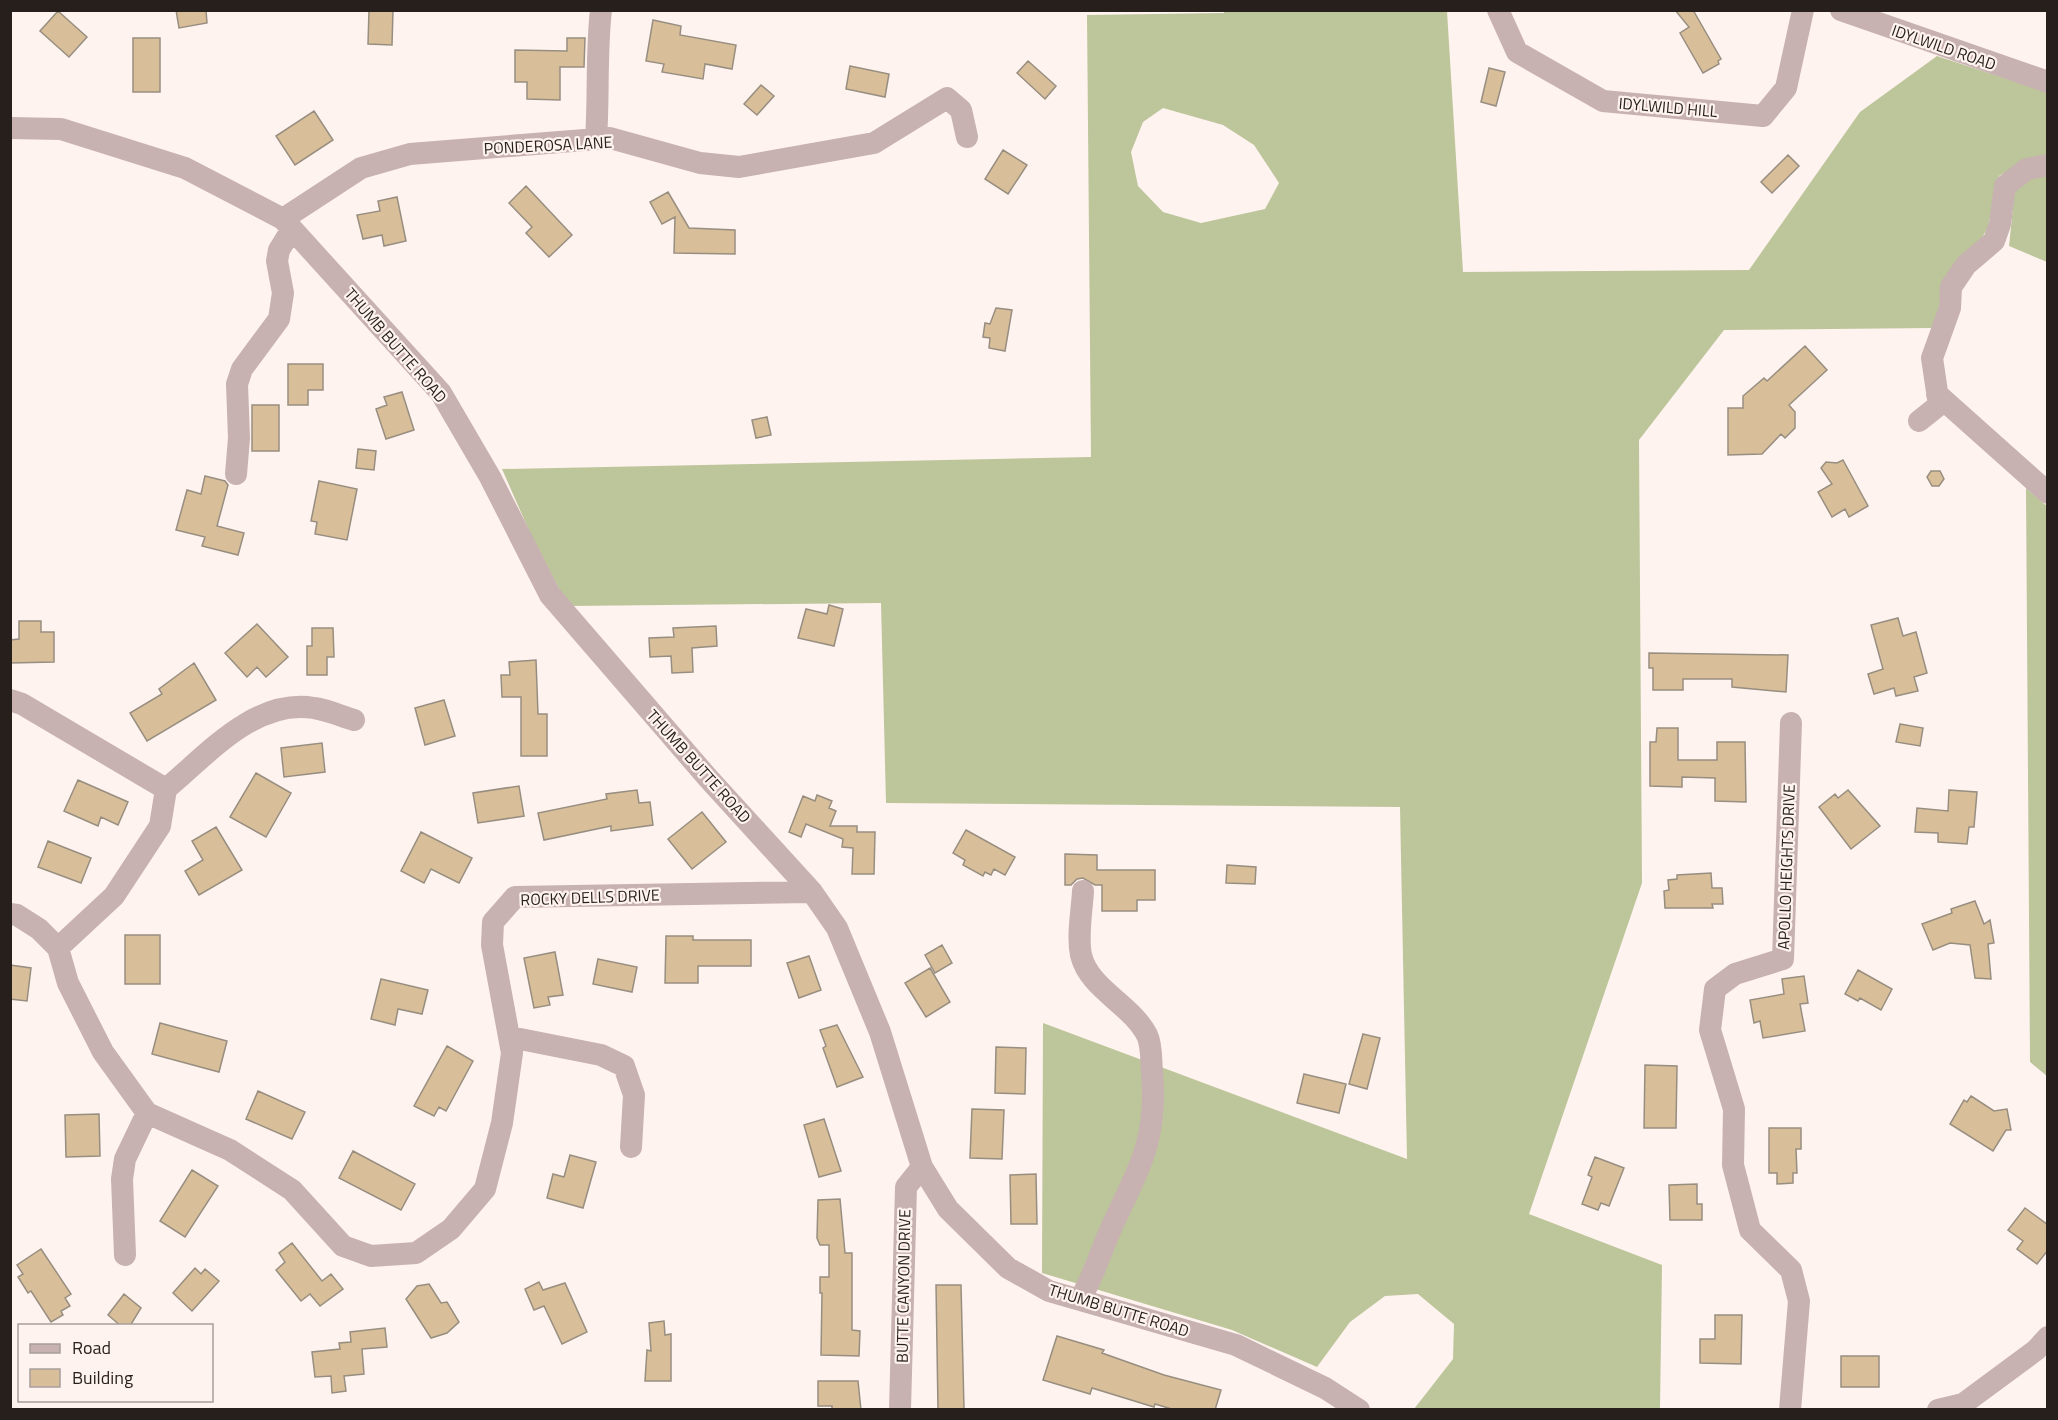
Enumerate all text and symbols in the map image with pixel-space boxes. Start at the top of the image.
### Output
street label: IDYLWILD ROAD [1889,18,1999,76]
street label: IDYLWILD HILL [1618,91,1719,123]
street label: PONDEROSA LANE [483,130,613,160]
street label: THUMB BUTTE ROAD [339,282,453,408]
street label: THUMB BUTTE ROAD [641,704,757,828]
street label: APOLLO HEIGHTS DRIVE [1771,784,1801,950]
street label: ROCKY DELLS DRIVE [520,883,660,911]
street label: BUTTE CANYON DRIVE [890,1209,916,1363]
street label: THUMB BUTTE ROAD [1046,1277,1192,1343]
legend [18,1324,213,1402]
text: Road [72,1334,111,1361]
text: Building [72,1364,133,1391]

